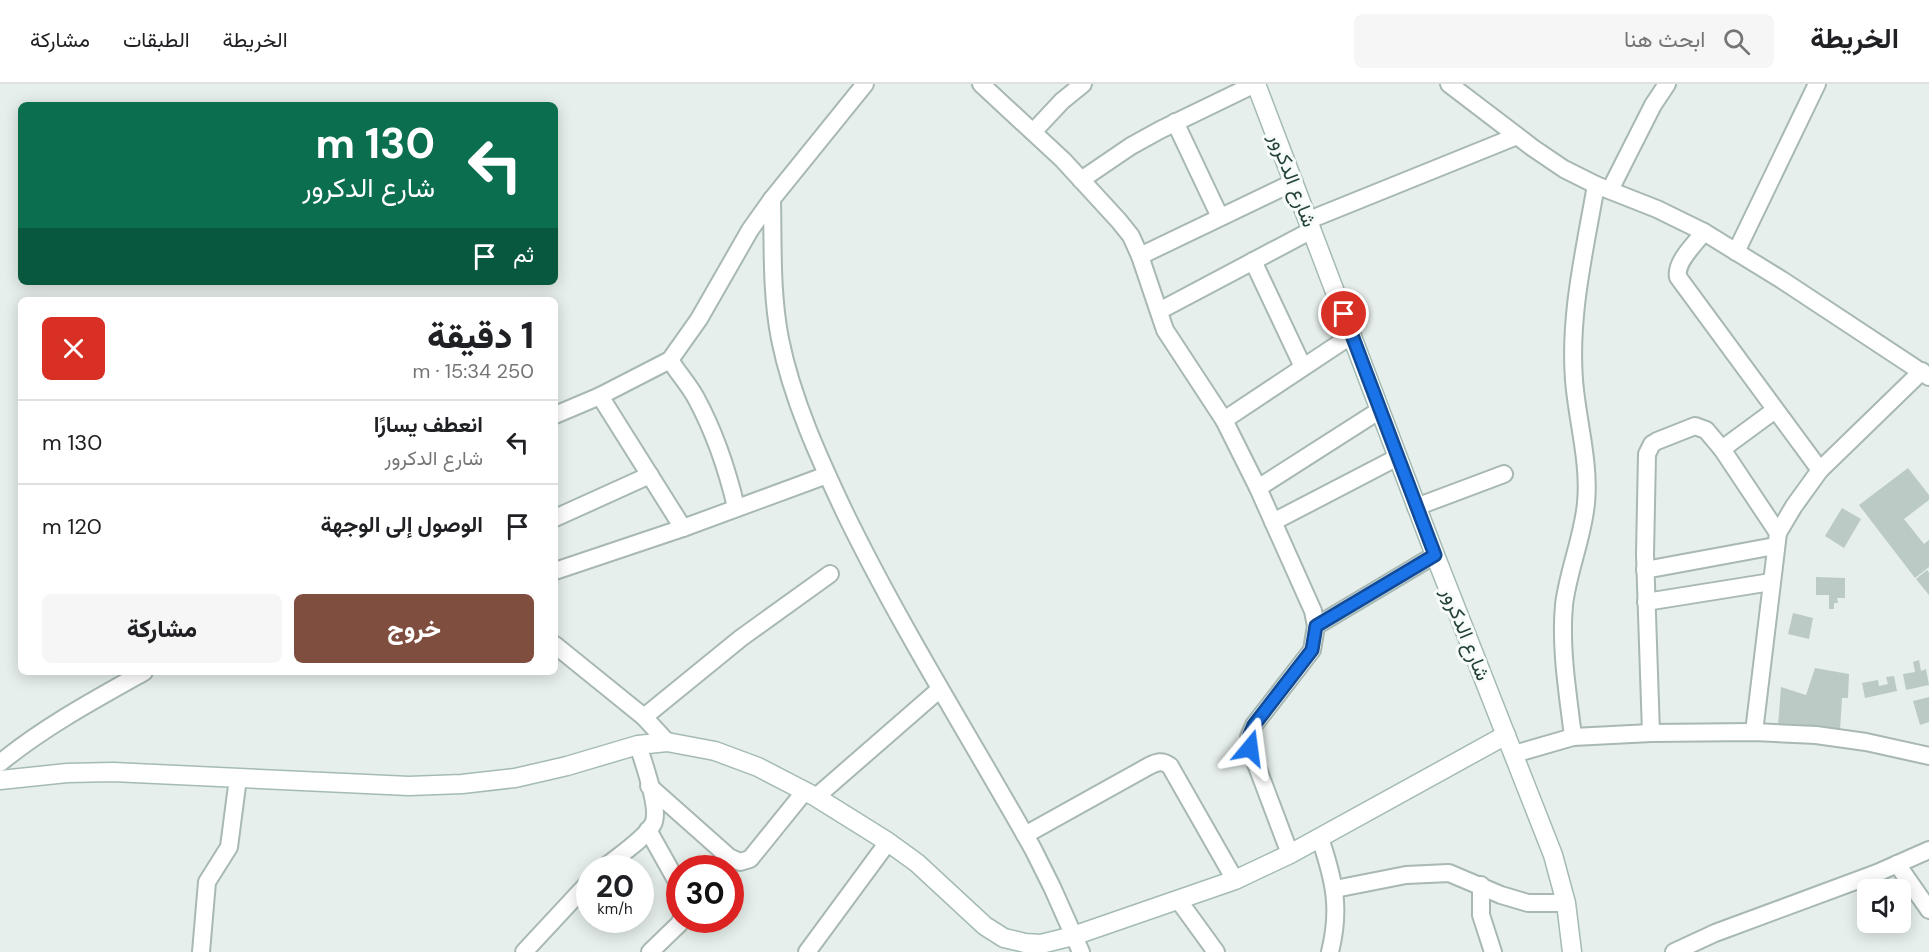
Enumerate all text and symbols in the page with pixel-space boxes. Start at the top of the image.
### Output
search box [1354,14,1774,68]
text: الخريطة [1810,20,1899,57]
text: ابحث هنا [1624,25,1705,54]
icon: search [1720,25,1753,58]
text: مشاركة [30,26,90,54]
text: الطبقات [123,26,190,54]
text: الخريطة [223,26,288,54]
text: 130 m [315,116,435,171]
icon: left [456,126,534,204]
street label: شارع الدكرور [1262,128,1323,231]
text: شارع الدكرور [302,170,435,205]
icon: arrive [468,240,501,273]
text: ثم [513,240,534,269]
pin [1318,288,1369,339]
icon: arrive [1327,297,1360,330]
text: 1 دقيقة [427,312,534,359]
button: close [42,317,105,380]
text: 250 m · 15:34 [412,358,534,384]
text: انعطف يسارًا [374,410,483,439]
icon: left [501,426,534,459]
text: 130 m [42,428,102,457]
text: شارع الدكرور [385,445,483,471]
text: الوصول إلى الوجهة [321,510,483,539]
icon: arrive [501,510,534,543]
text: 120 m [42,512,102,541]
street label: شارع الدكرور [1434,583,1496,685]
button: مشاركة [42,594,282,663]
button: خروج [294,594,534,663]
position arrow [1218,716,1282,780]
speed limit sign: 30 [666,855,744,933]
text: 20 [596,867,634,906]
map controls [1857,879,1911,933]
button: sound [1857,879,1911,933]
text: km/h [597,899,633,919]

